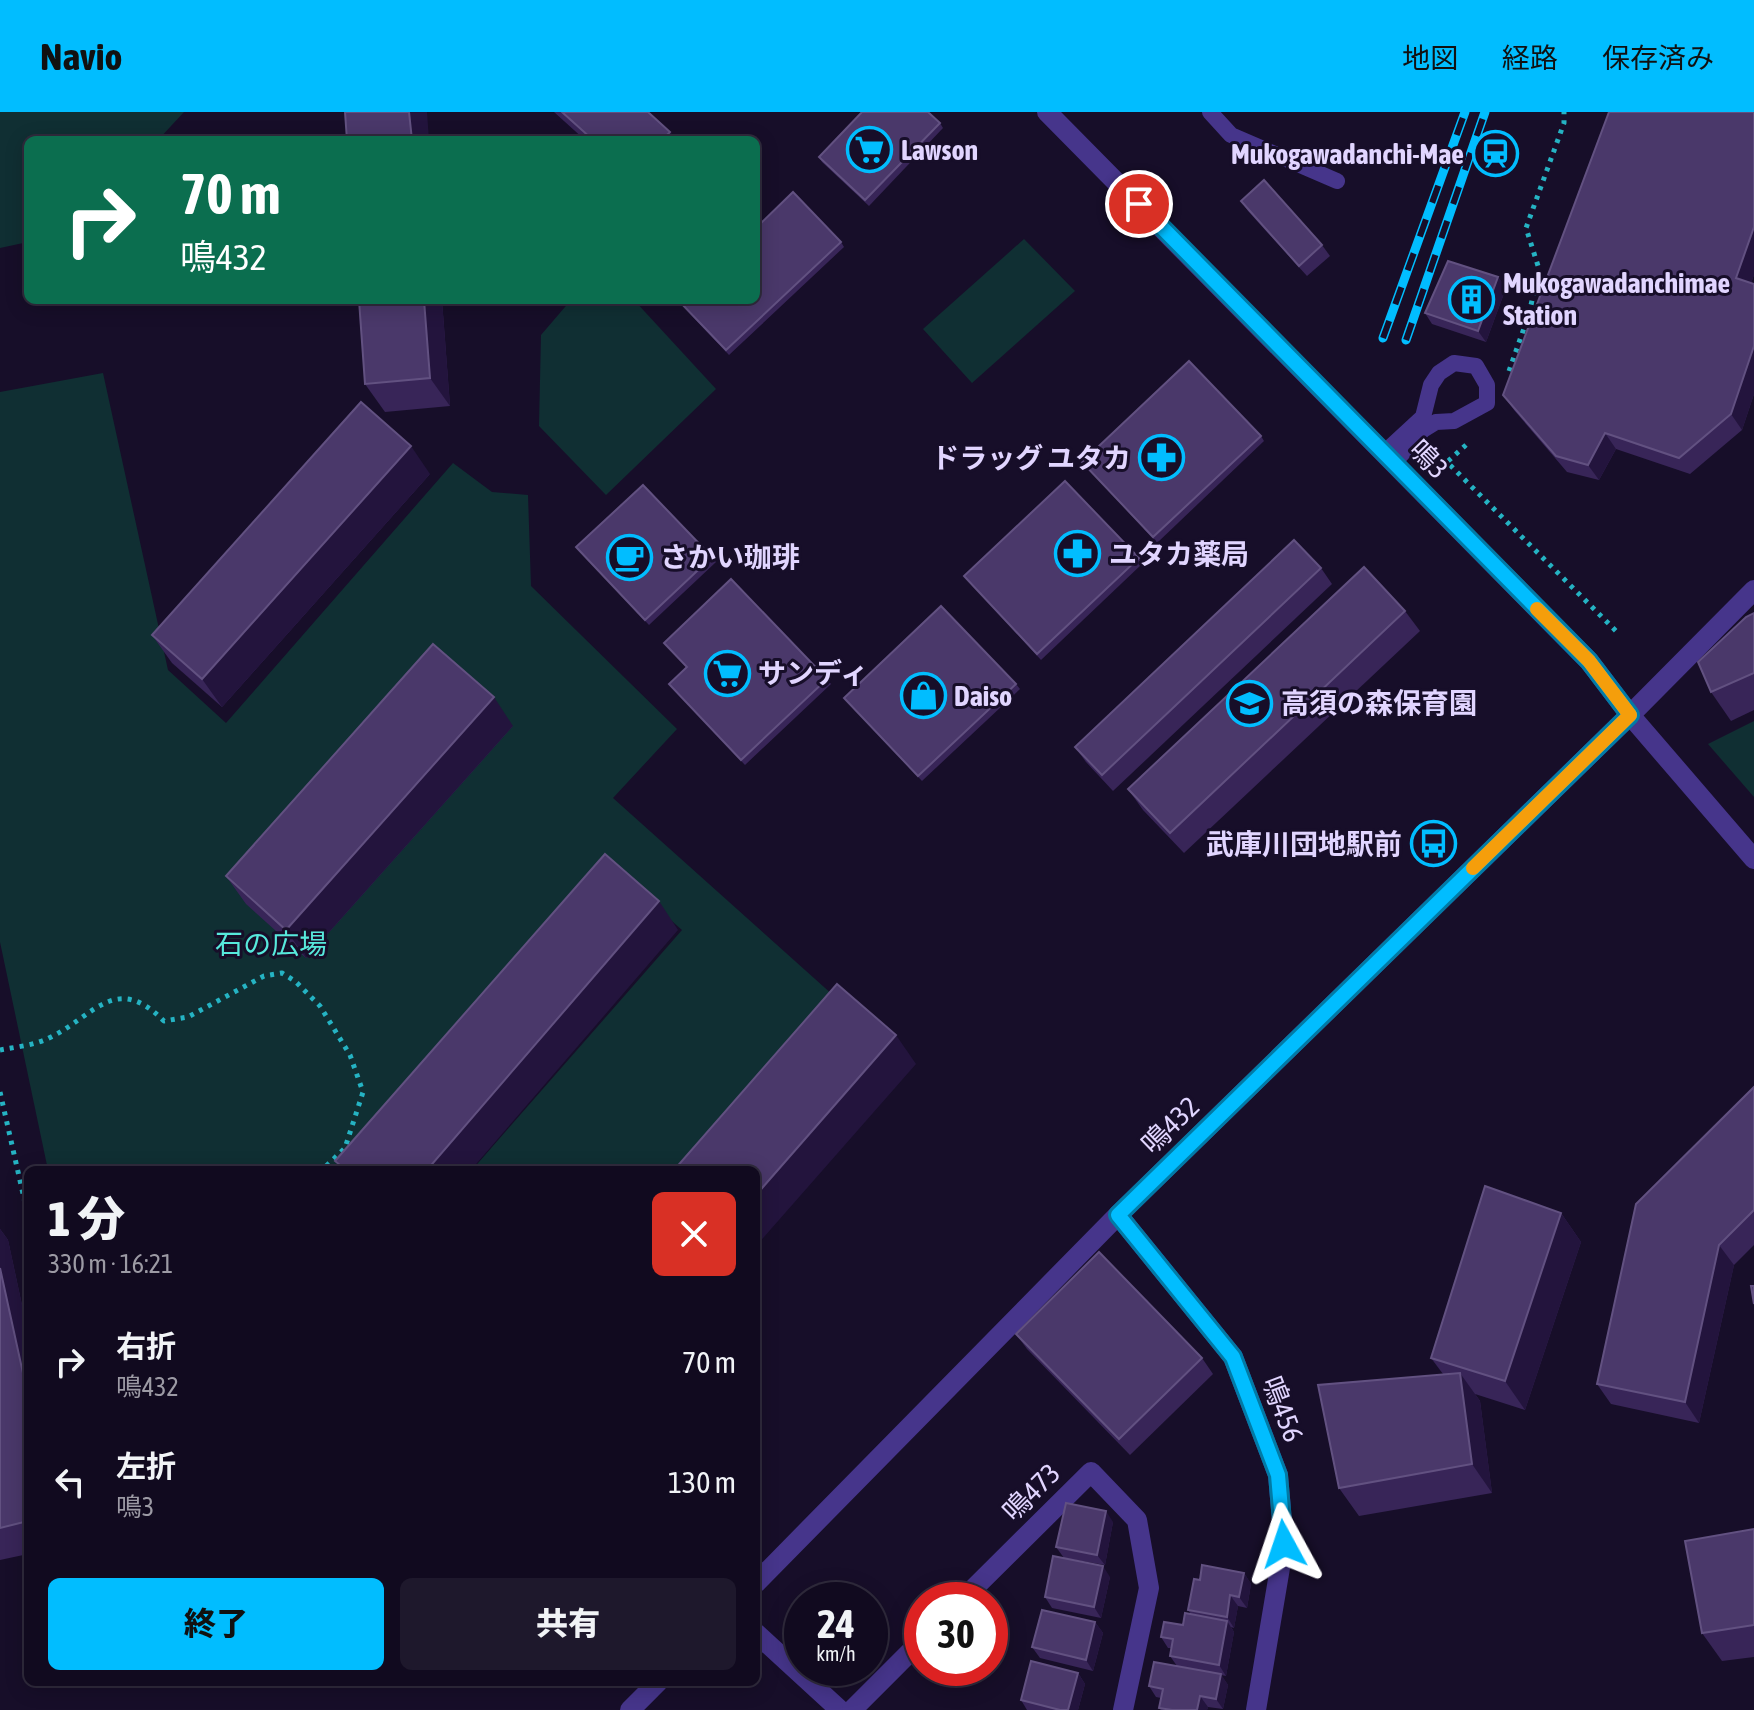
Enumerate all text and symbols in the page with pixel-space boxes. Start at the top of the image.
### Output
text: Navio [40,35,122,78]
text: 地図 [1402,42,1458,74]
text: 経路 [1502,42,1558,74]
text: 保存済み [1602,42,1714,74]
supermarket icon: Lawson [846,126,894,174]
station icon: Mukogawadanchi-Mae [1471,130,1519,178]
place label: Lawson [901,134,978,166]
place label: Mukogawadanchi-Mae [1231,138,1464,170]
text: 70 m [180,162,281,226]
icon: right [48,168,152,272]
pin [1105,170,1173,238]
icon: arrive [1117,182,1161,226]
text: 鳴432 [180,236,267,278]
place label: Mukogawadanchimae Station [1503,267,1730,331]
building icon: Mukogawadanchimae Station [1448,275,1496,323]
street label: 鳴3 [1403,433,1455,485]
pharmacy icon: ドラッグ ユタカ [1138,434,1186,482]
place label: ドラッグ ユタカ [931,442,1131,474]
pharmacy icon: ユタカ薬局 [1054,530,1102,578]
cafe icon: さかい珈琲 [605,533,653,581]
place label: ユタカ薬局 [1109,538,1249,570]
place label: さかい珈琲 [660,541,800,573]
supermarket icon: サンディ [703,649,751,697]
place label: サンディ [758,657,868,689]
shop icon: Daiso [899,672,947,720]
school or university icon: 高須の森保育園 [1226,679,1274,727]
place label: Daiso [954,680,1012,712]
place label: 高須の森保育園 [1281,687,1477,719]
bus stop icon: 武庫川団地駅前 [1409,820,1457,868]
place label: 武庫川団地駅前 [1206,828,1402,860]
park label: 石の広場 [215,928,327,960]
street label: 鳴432 [1135,1090,1205,1160]
text: 1 分 [48,1191,125,1246]
button: close [652,1192,736,1276]
text: 330 m · 16:21 [48,1249,173,1279]
text: 右折 [116,1329,176,1363]
icon: right [48,1340,92,1384]
text: 70 m [682,1345,736,1379]
text: 鳴432 [116,1372,179,1402]
street label: 鳴456 [1256,1372,1310,1446]
text: 左折 [116,1449,176,1483]
street label: 鳴473 [996,1457,1066,1527]
icon: left [48,1460,92,1504]
text: 130 m [668,1465,736,1499]
text: 鳴3 [116,1492,154,1522]
position arrow [1242,1502,1326,1586]
button: 終了 [48,1578,384,1670]
button: 共有 [400,1578,736,1670]
speed limit sign: 30 [904,1582,1008,1686]
text: 24 [817,1601,855,1646]
text: km/h [816,1642,856,1665]

